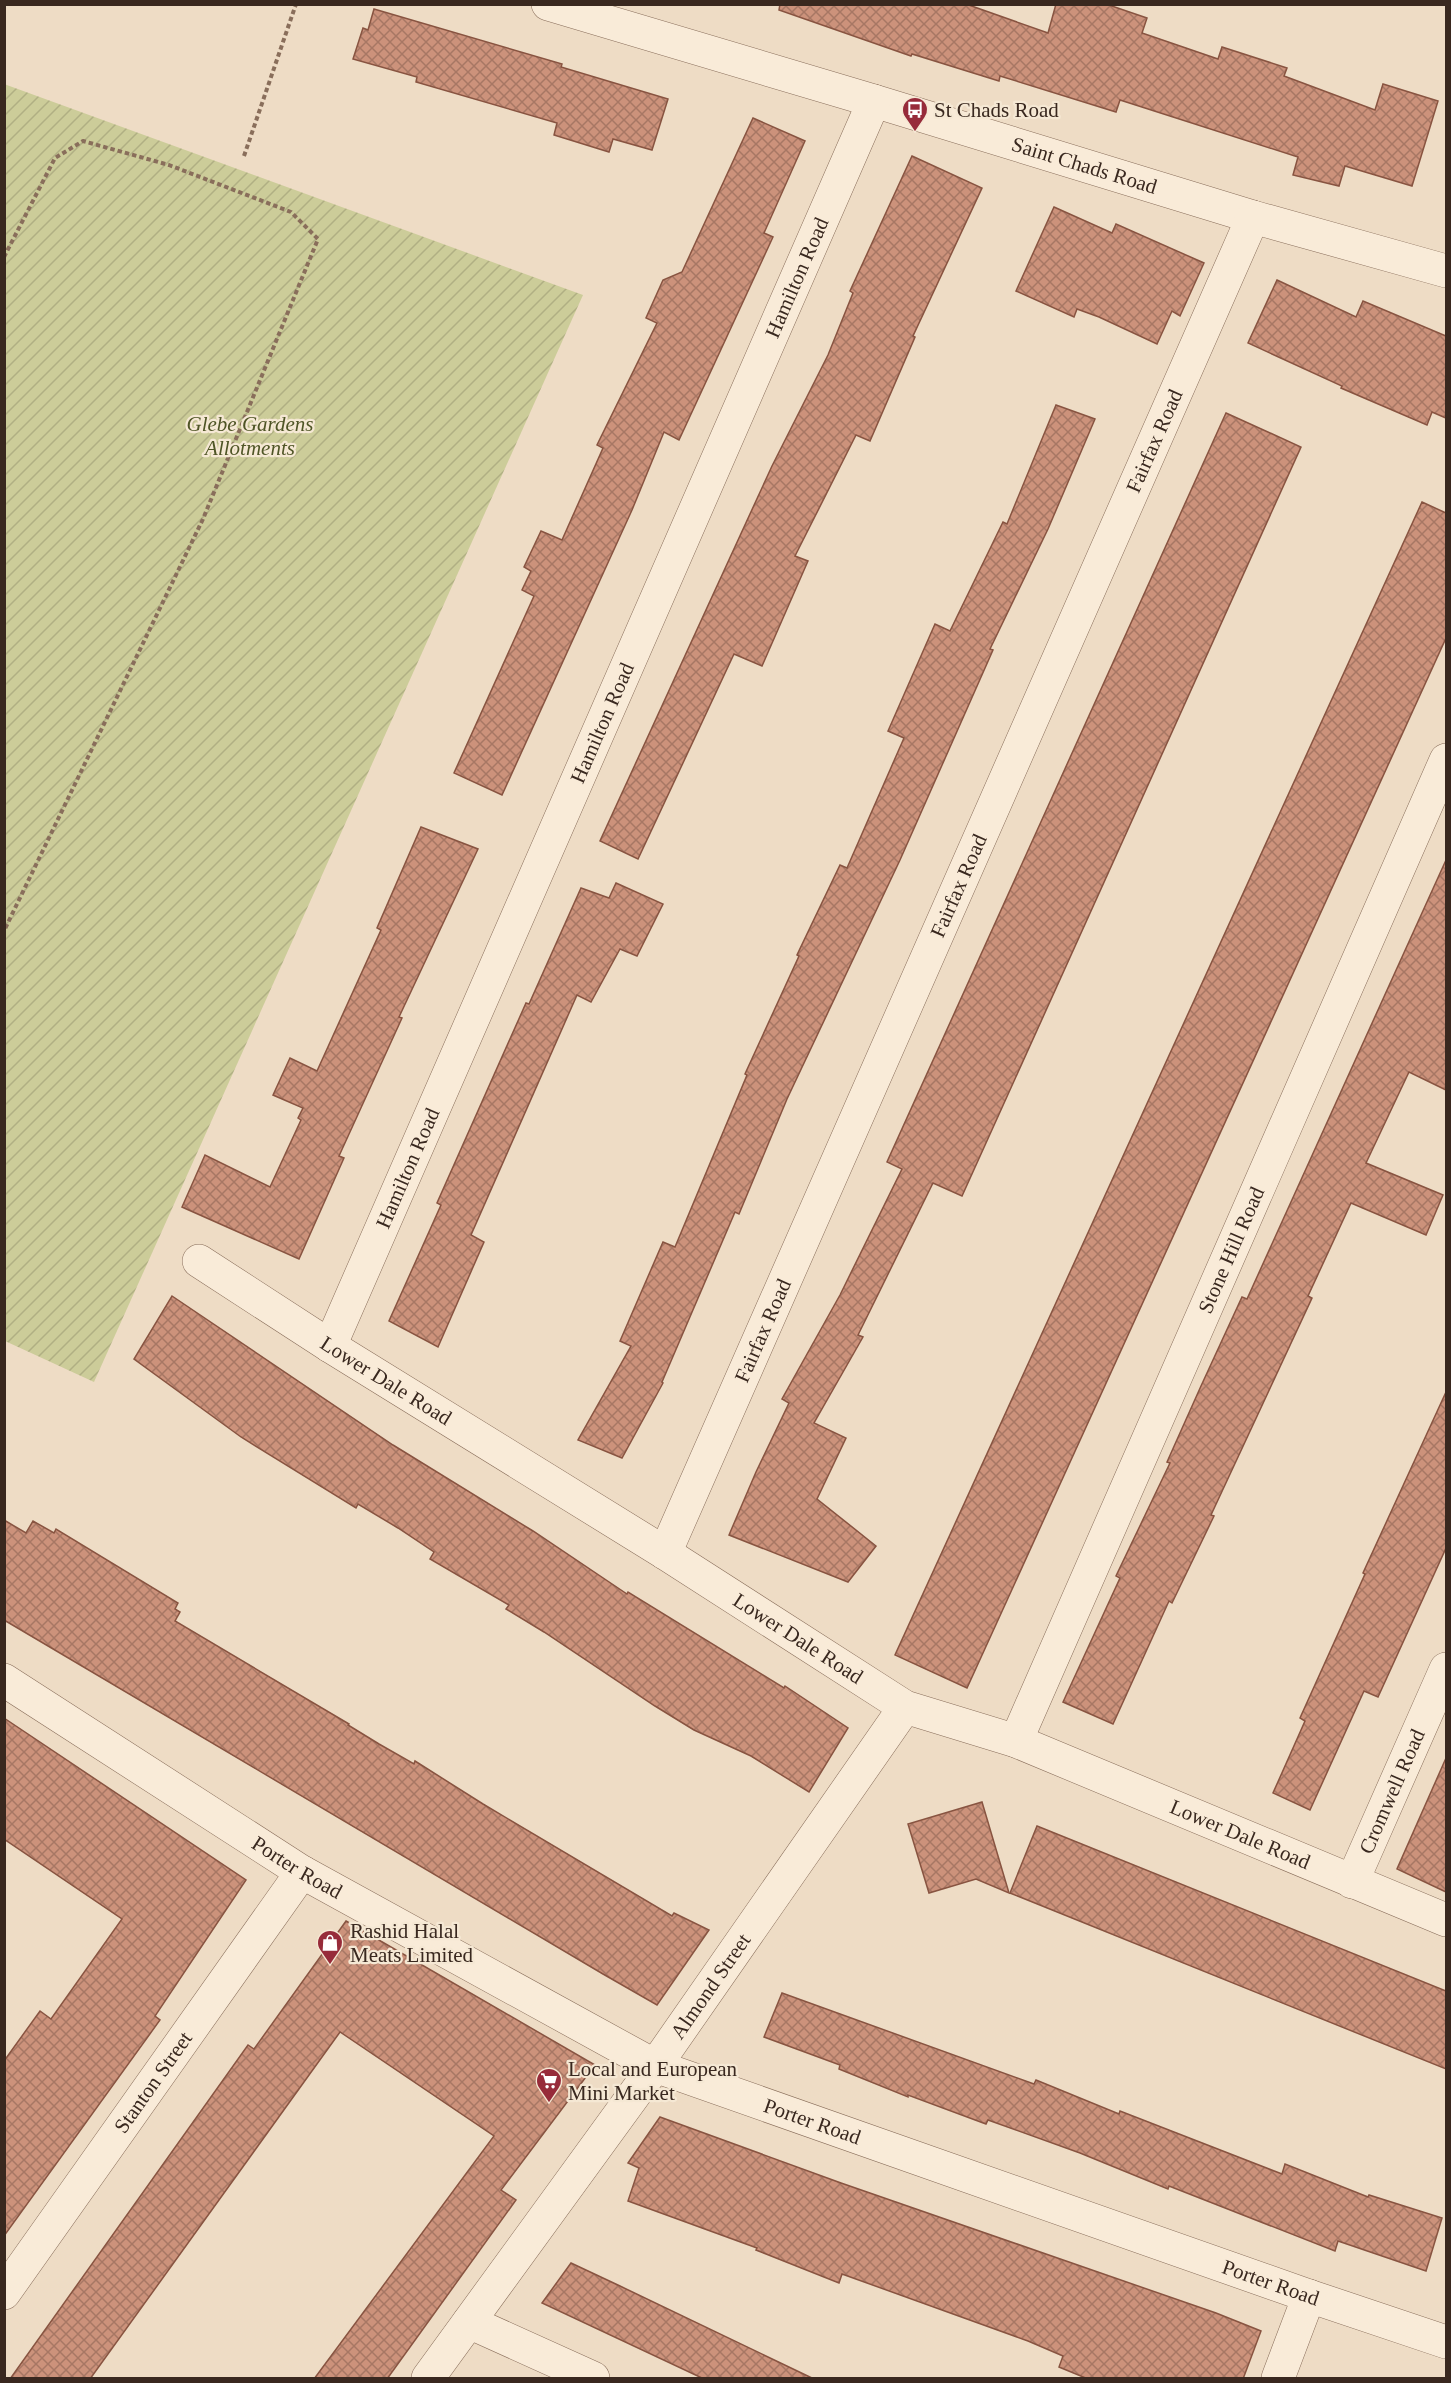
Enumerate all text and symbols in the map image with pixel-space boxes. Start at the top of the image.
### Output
bus stop icon: St Chads Road [900,95,930,133]
place label: St Chads Road [934,98,1059,122]
street label: Saint Chads Road [1009,132,1160,199]
street label: Hamilton Road [760,213,834,341]
street label: Fairfax Road [1121,385,1188,496]
park label: Glebe Gardens Allotments [187,412,313,460]
street label: Hamilton Road [565,659,639,787]
street label: Fairfax Road [925,830,992,941]
street label: Hamilton Road [371,1104,445,1232]
street label: Stone Hill Road [1193,1183,1270,1317]
street label: Fairfax Road [730,1275,796,1386]
street label: Lower Dale Road [316,1331,456,1430]
street label: Lower Dale Road [729,1588,868,1689]
street label: Cromwell Road [1354,1725,1430,1857]
street label: Lower Dale Road [1167,1795,1314,1874]
street label: Porter Road [248,1831,347,1904]
place label: Rashid Halal Meats Limited [350,1919,474,1967]
shop icon: Rashid Halal Meats Limited [315,1928,345,1966]
street label: Almond Street [665,1929,756,2044]
street label: Stanton Street [109,2027,197,2138]
place label: Local and European Mini Market [568,2057,738,2105]
supermarket icon: Local and European Mini Market [534,2066,564,2104]
street label: Porter Road [761,2093,864,2150]
street label: Porter Road [1219,2254,1323,2311]

